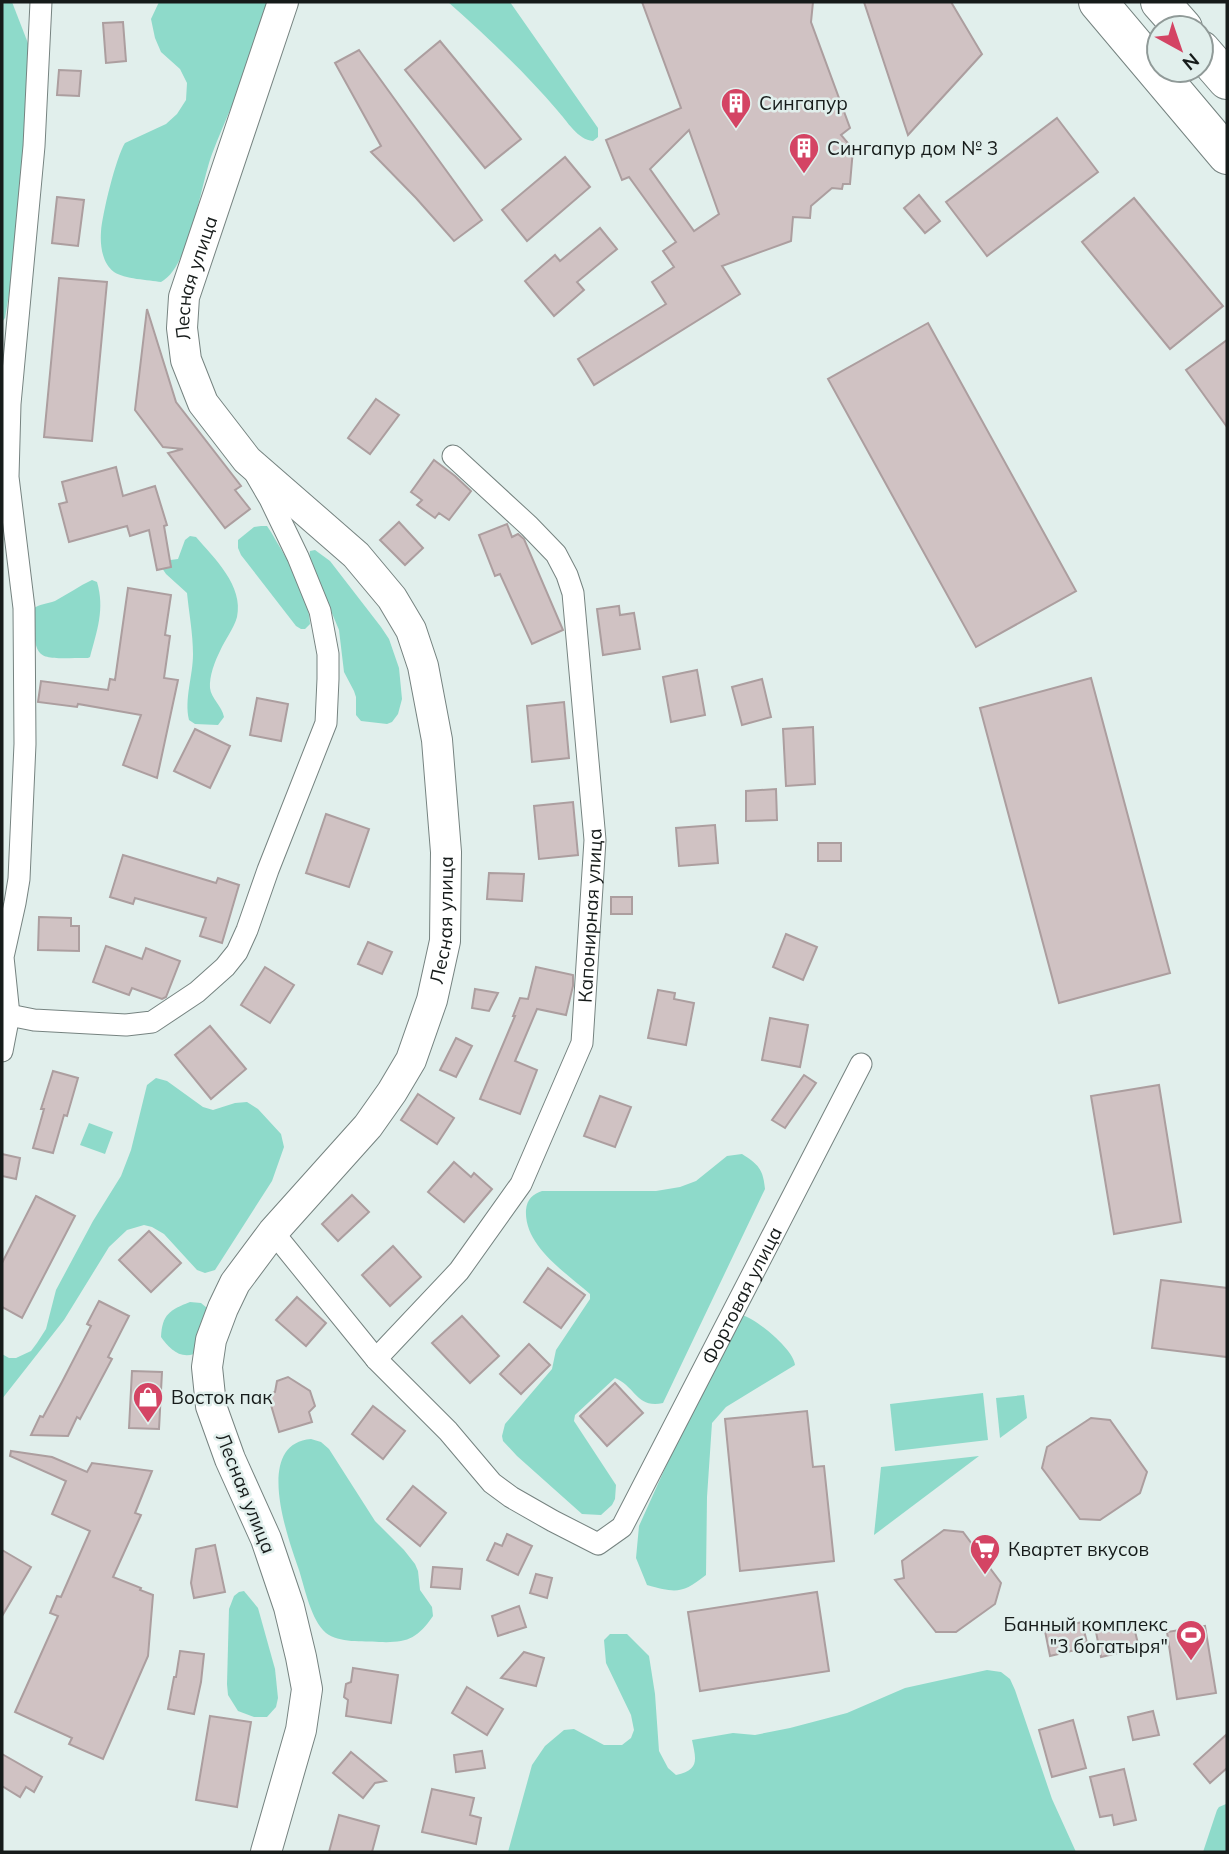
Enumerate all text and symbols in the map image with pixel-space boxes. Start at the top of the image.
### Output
north arrow [1145,14,1215,84]
text: N [1178,48,1204,76]
building icon: Сингапур [719,86,753,130]
place label: Сингапур [759,91,848,115]
building icon: Сингапур дом № 3 [787,131,821,175]
place label: Сингапур дом № 3 [827,136,998,160]
street label: Лесная улица [170,213,222,342]
street label: Капонирная улица [573,828,607,1004]
street label: Лесная улица [424,856,458,986]
street label: Фортовая улица [696,1222,787,1368]
shop icon: Восток пак [131,1380,165,1424]
place label: Восток пак [171,1385,273,1409]
street label: Лесная улица [211,1429,281,1557]
supermarket icon: Квартет вкусов [968,1532,1002,1576]
place label: Квартет вкусов [1008,1537,1149,1561]
place label: Банный комплекс "3 богатыря" [1004,1612,1168,1658]
sports icon: Банный комплекс "3 богатыря" [1174,1618,1208,1662]

